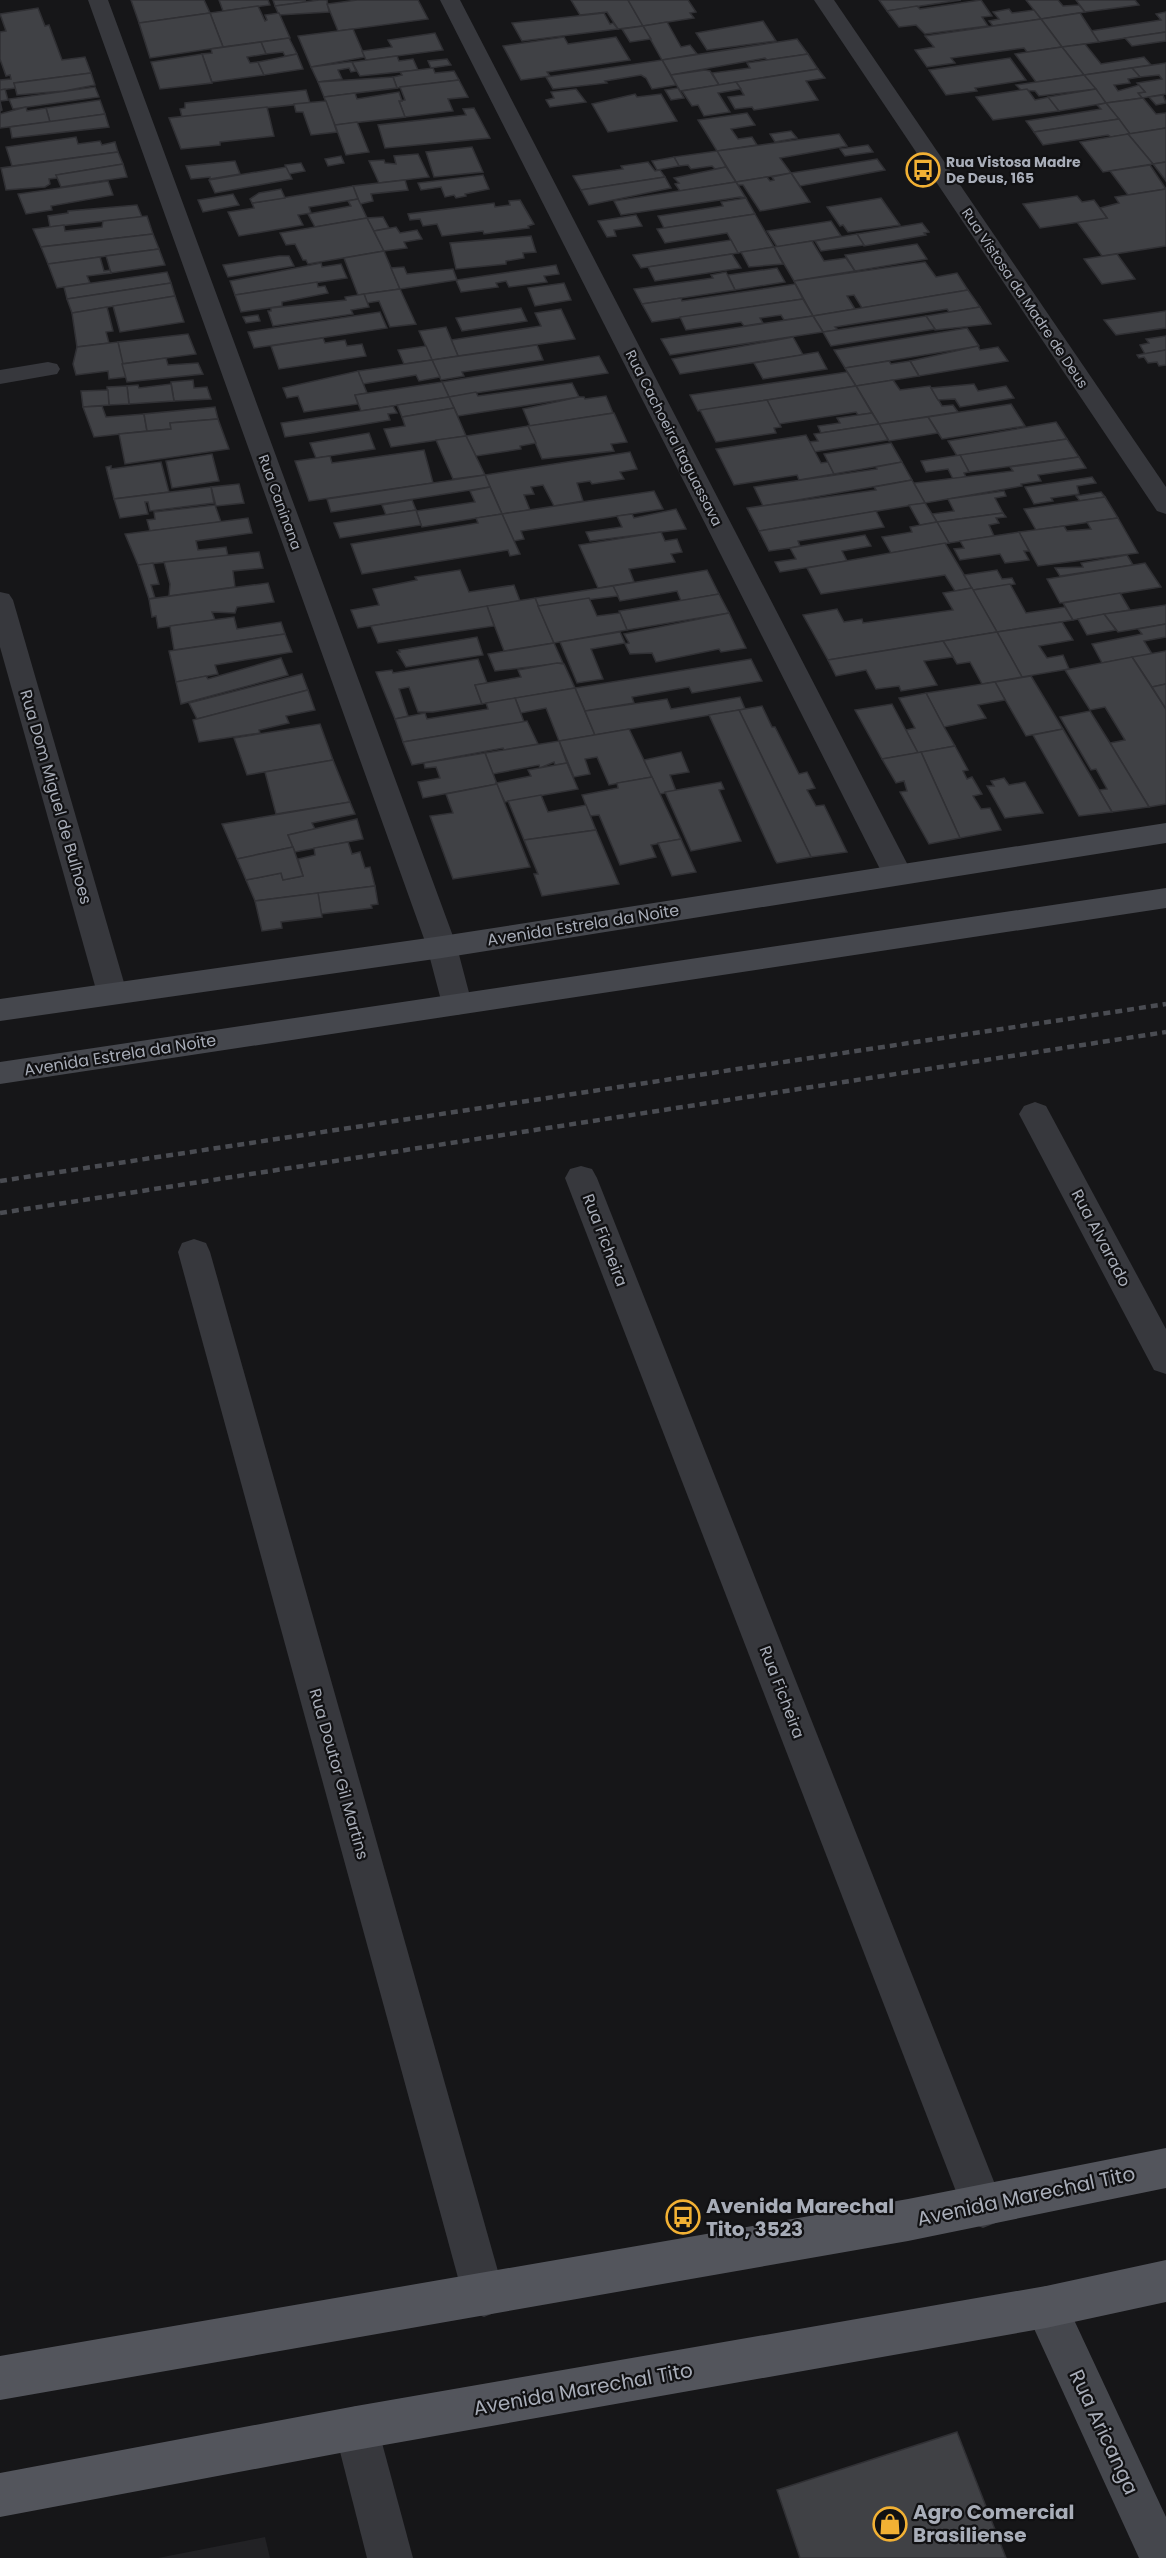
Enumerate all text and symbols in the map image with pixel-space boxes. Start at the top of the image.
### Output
bus stop icon: Rua Vistosa Madre De Deus, 165 [905,152,941,188]
place label: Rua Vistosa Madre De Deus, 165 [946,152,1081,188]
street label: Rua Vistosa da Madre de Deus [957,204,1093,392]
street label: Rua Cachoeira Itaguassava [621,346,727,530]
street label: Rua Caninana [253,451,307,553]
street label: Rua Dom Miguel de Bulhoes [14,687,98,907]
street label: Avenida Estrela da Noite [485,898,681,952]
street label: Avenida Estrela da Noite [22,1028,218,1082]
street label: Rua Alvarado [1066,1185,1136,1291]
street label: Rua Ficheira [577,1190,633,1290]
street label: Rua Ficheira [754,1642,810,1742]
street label: Rua Doutor Gil Martins [304,1686,374,1862]
street label: Avenida Marechal Tito [914,2159,1138,2233]
place label: Avenida Marechal Tito, 3523 [706,2192,894,2243]
bus stop icon: Avenida Marechal Tito, 3523 [665,2199,701,2235]
street label: Avenida Marechal Tito [471,2356,695,2422]
street label: Rua Aricanga [1063,2365,1145,2499]
place label: Agro Comercial Brasiliense [913,2498,1074,2549]
shop icon: Agro Comercial Brasiliense [872,2506,908,2542]

